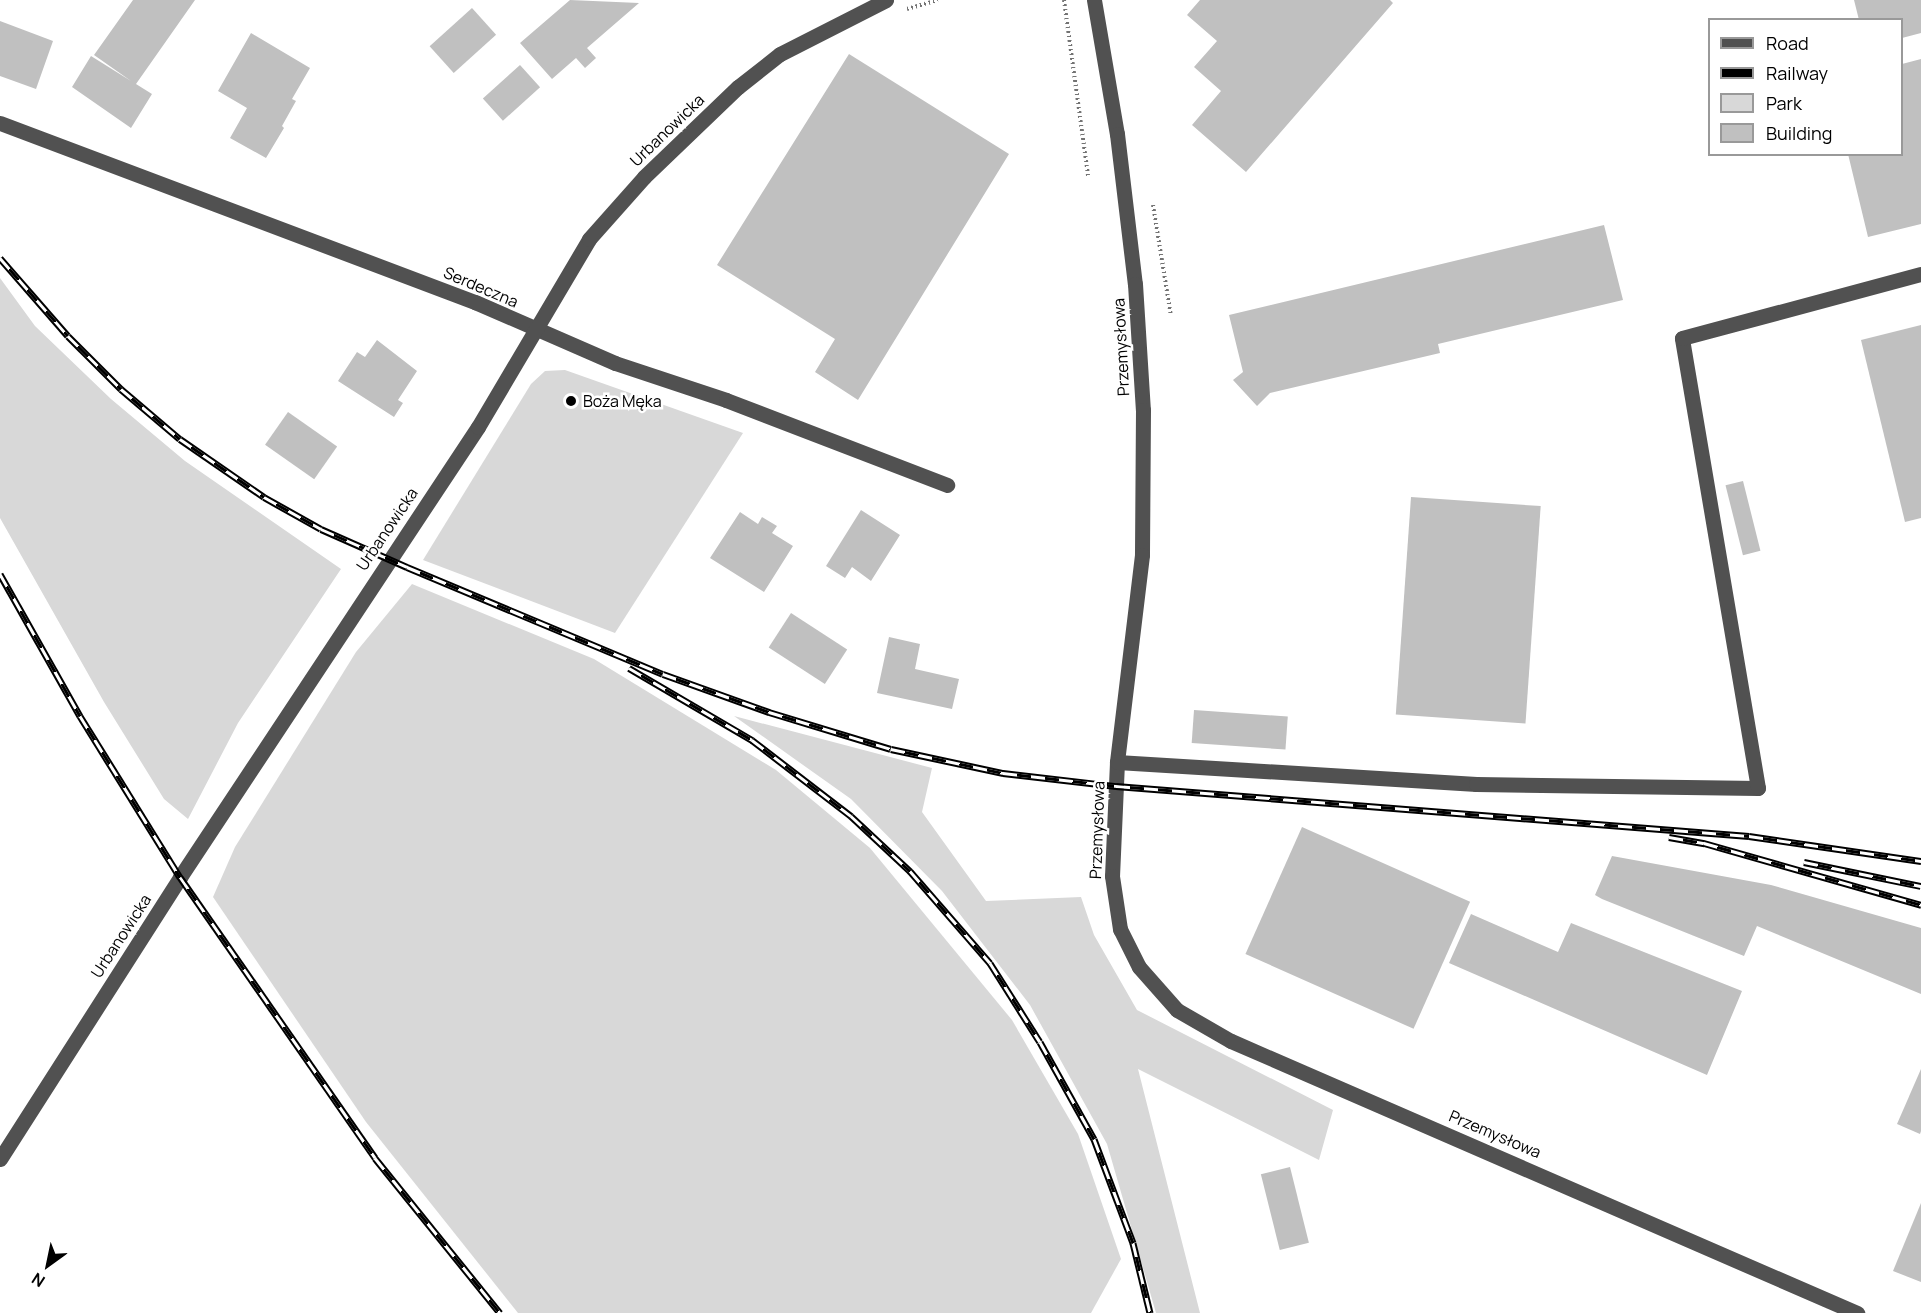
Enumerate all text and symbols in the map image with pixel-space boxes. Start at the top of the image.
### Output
legend [1708,18,1903,156]
text: Road [1766,31,1809,55]
text: Railway [1766,61,1828,85]
street label: Urbanowicka [626,90,708,170]
text: Park [1766,91,1802,115]
text: Building [1766,121,1832,145]
street label: Serdeczna [441,263,521,311]
street label: Przemysłowa [1109,298,1133,396]
place label: Boża Męka [583,391,662,411]
marker: Boża Męka [564,394,578,408]
street label: Urbanowicka [352,484,422,574]
street label: Przemysłowa [1086,781,1108,879]
street label: Urbanowicka [87,891,155,981]
street label: Przemysłowa [1446,1106,1544,1162]
north arrow [18,1235,78,1295]
text: N [27,1268,49,1292]

